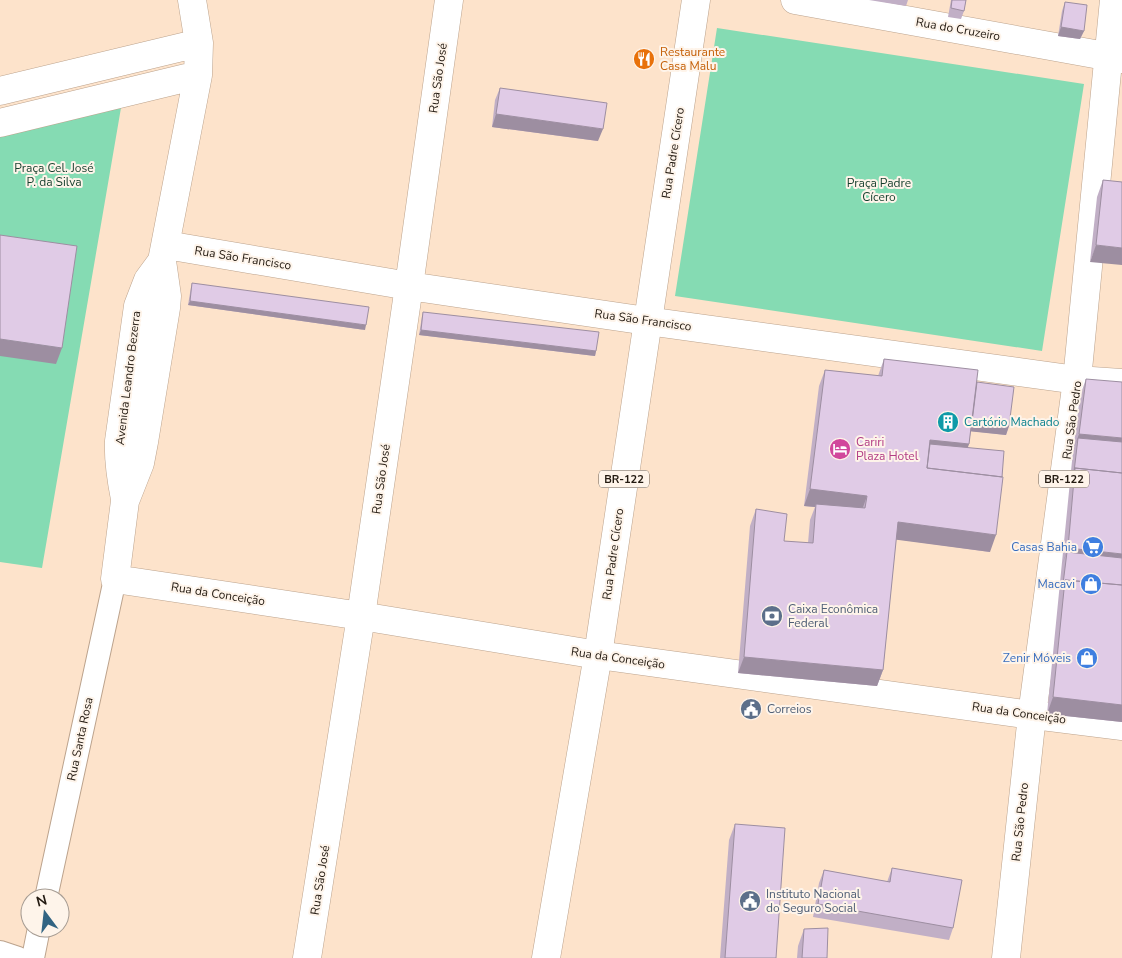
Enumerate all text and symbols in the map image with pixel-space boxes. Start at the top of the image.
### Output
street label: Rua do Cruzeiro [914,14,1002,44]
street label: Rua São José [425,42,451,114]
place label: Restaurante Casa Malu [660,44,725,74]
restaurant icon: Restaurante Casa Malu [632,47,656,71]
street label: Rua Padre Cícero [658,106,688,200]
park label: Praça Cel. José P. da Silva [14,160,94,190]
park label: Praça Padre Cícero [847,175,911,205]
street label: Rua São Francisco [193,242,293,274]
street label: Rua São Francisco [593,305,693,335]
street label: Avenida Leandro Bezerra [112,310,144,446]
street label: Rua São Pedro [1059,379,1085,460]
building icon: Cartório Machado [936,410,960,434]
place label: Cartório Machado [964,414,1060,430]
place label: Cariri Plaza Hotel [856,434,919,464]
hotel icon: Cariri Plaza Hotel [828,437,852,461]
street label: Rua São José [368,443,394,515]
road number: BR-122 [599,470,649,488]
road number: BR-122 [1039,470,1089,488]
street label: Rua Padre Cícero [599,507,627,601]
supermarket icon: Casas Bahia [1081,535,1105,559]
place label: Casas Bahia [1011,539,1077,555]
shop icon: Macavi [1079,572,1103,596]
place label: Macavi [1038,576,1075,592]
street label: Rua da Conceição [170,579,266,609]
place label: Caixa Econômica Federal [788,601,878,631]
bank icon: Caixa Econômica Federal [760,604,784,628]
street label: Rua da Conceição [570,643,666,673]
shop icon: Zenir Móveis [1075,646,1099,670]
place label: Zenir Móveis [1003,650,1071,666]
street label: Rua Santa Rosa [63,696,97,782]
public building icon: Correios [739,697,763,721]
street label: Rua da Conceição [971,698,1067,728]
place label: Correios [767,701,812,717]
street label: Rua São Pedro [1008,781,1032,862]
street label: Rua São José [307,844,333,916]
place label: Instituto Nacional do Seguro Social [766,886,861,916]
north arrow [20,888,70,938]
public building icon: Instituto Nacional do Seguro Social [738,889,762,913]
text: N [34,890,49,911]

